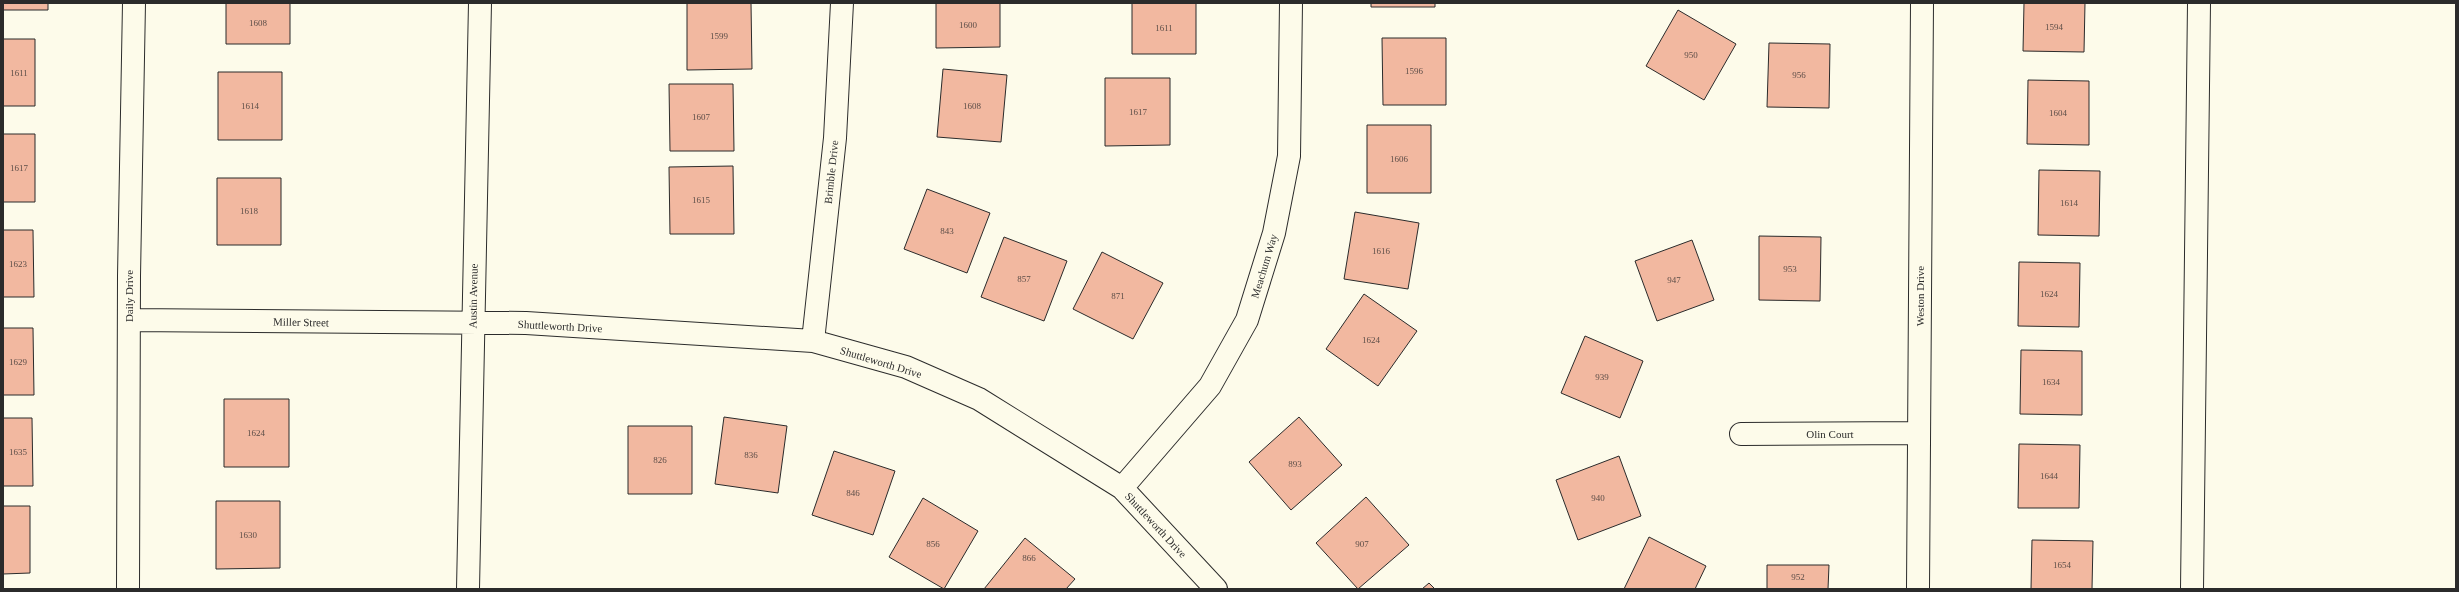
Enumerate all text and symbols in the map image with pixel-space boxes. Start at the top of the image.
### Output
house number: 1608 [249,18,268,28]
house number: 1600 [959,20,978,30]
house number: 1594 [2045,22,2064,32]
house number: 1611 [1155,23,1173,33]
house number: 1599 [710,31,729,41]
house number: 950 [1684,50,1698,60]
house number: 1596 [1405,66,1424,76]
house number: 1611 [10,68,28,78]
house number: 956 [1792,70,1806,80]
house number: 1614 [241,101,260,111]
house number: 1608 [963,101,982,111]
house number: 1617 [1129,107,1148,117]
house number: 1604 [2049,108,2068,118]
house number: 1607 [692,112,711,122]
street label: Brimble Drive [822,140,840,204]
house number: 1606 [1390,154,1409,164]
house number: 1617 [10,163,29,173]
house number: 1615 [692,195,711,205]
house number: 1614 [2060,198,2079,208]
house number: 1618 [240,206,259,216]
house number: 843 [940,226,954,236]
street label: Meachum Way [1249,232,1280,300]
house number: 1616 [1372,246,1391,256]
house number: 1623 [9,259,28,269]
street label: Austin Avenue [466,263,480,329]
house number: 953 [1783,264,1797,274]
street label: Weston Drive [1914,266,1926,326]
street label: Daily Drive [123,270,135,322]
house number: 857 [1017,274,1031,284]
house number: 947 [1667,275,1681,285]
house number: 1624 [2040,289,2059,299]
house number: 871 [1111,291,1125,301]
street label: Miller Street [273,316,329,328]
street label: Shuttleworth Drive [517,318,603,334]
house number: 1624 [1362,335,1381,345]
street label: Shuttleworth Drive [839,344,923,380]
house number: 1629 [9,357,28,367]
house number: 939 [1595,372,1609,382]
house number: 1634 [2042,377,2061,387]
house number: 1624 [247,428,266,438]
street label: Olin Court [1806,428,1854,440]
house number: 1635 [9,447,28,457]
house number: 836 [744,450,758,460]
house number: 826 [653,455,667,465]
house number: 893 [1288,459,1302,469]
house number: 1644 [2040,471,2059,481]
house number: 846 [846,488,860,498]
street label: Shuttleworth Drive [1123,490,1189,560]
house number: 940 [1591,493,1605,503]
house number: 1630 [239,530,258,540]
house number: 856 [926,539,940,549]
house number: 907 [1355,539,1369,549]
house number: 866 [1022,553,1036,563]
house number: 1654 [2053,560,2072,570]
house number: 952 [1791,572,1805,582]

